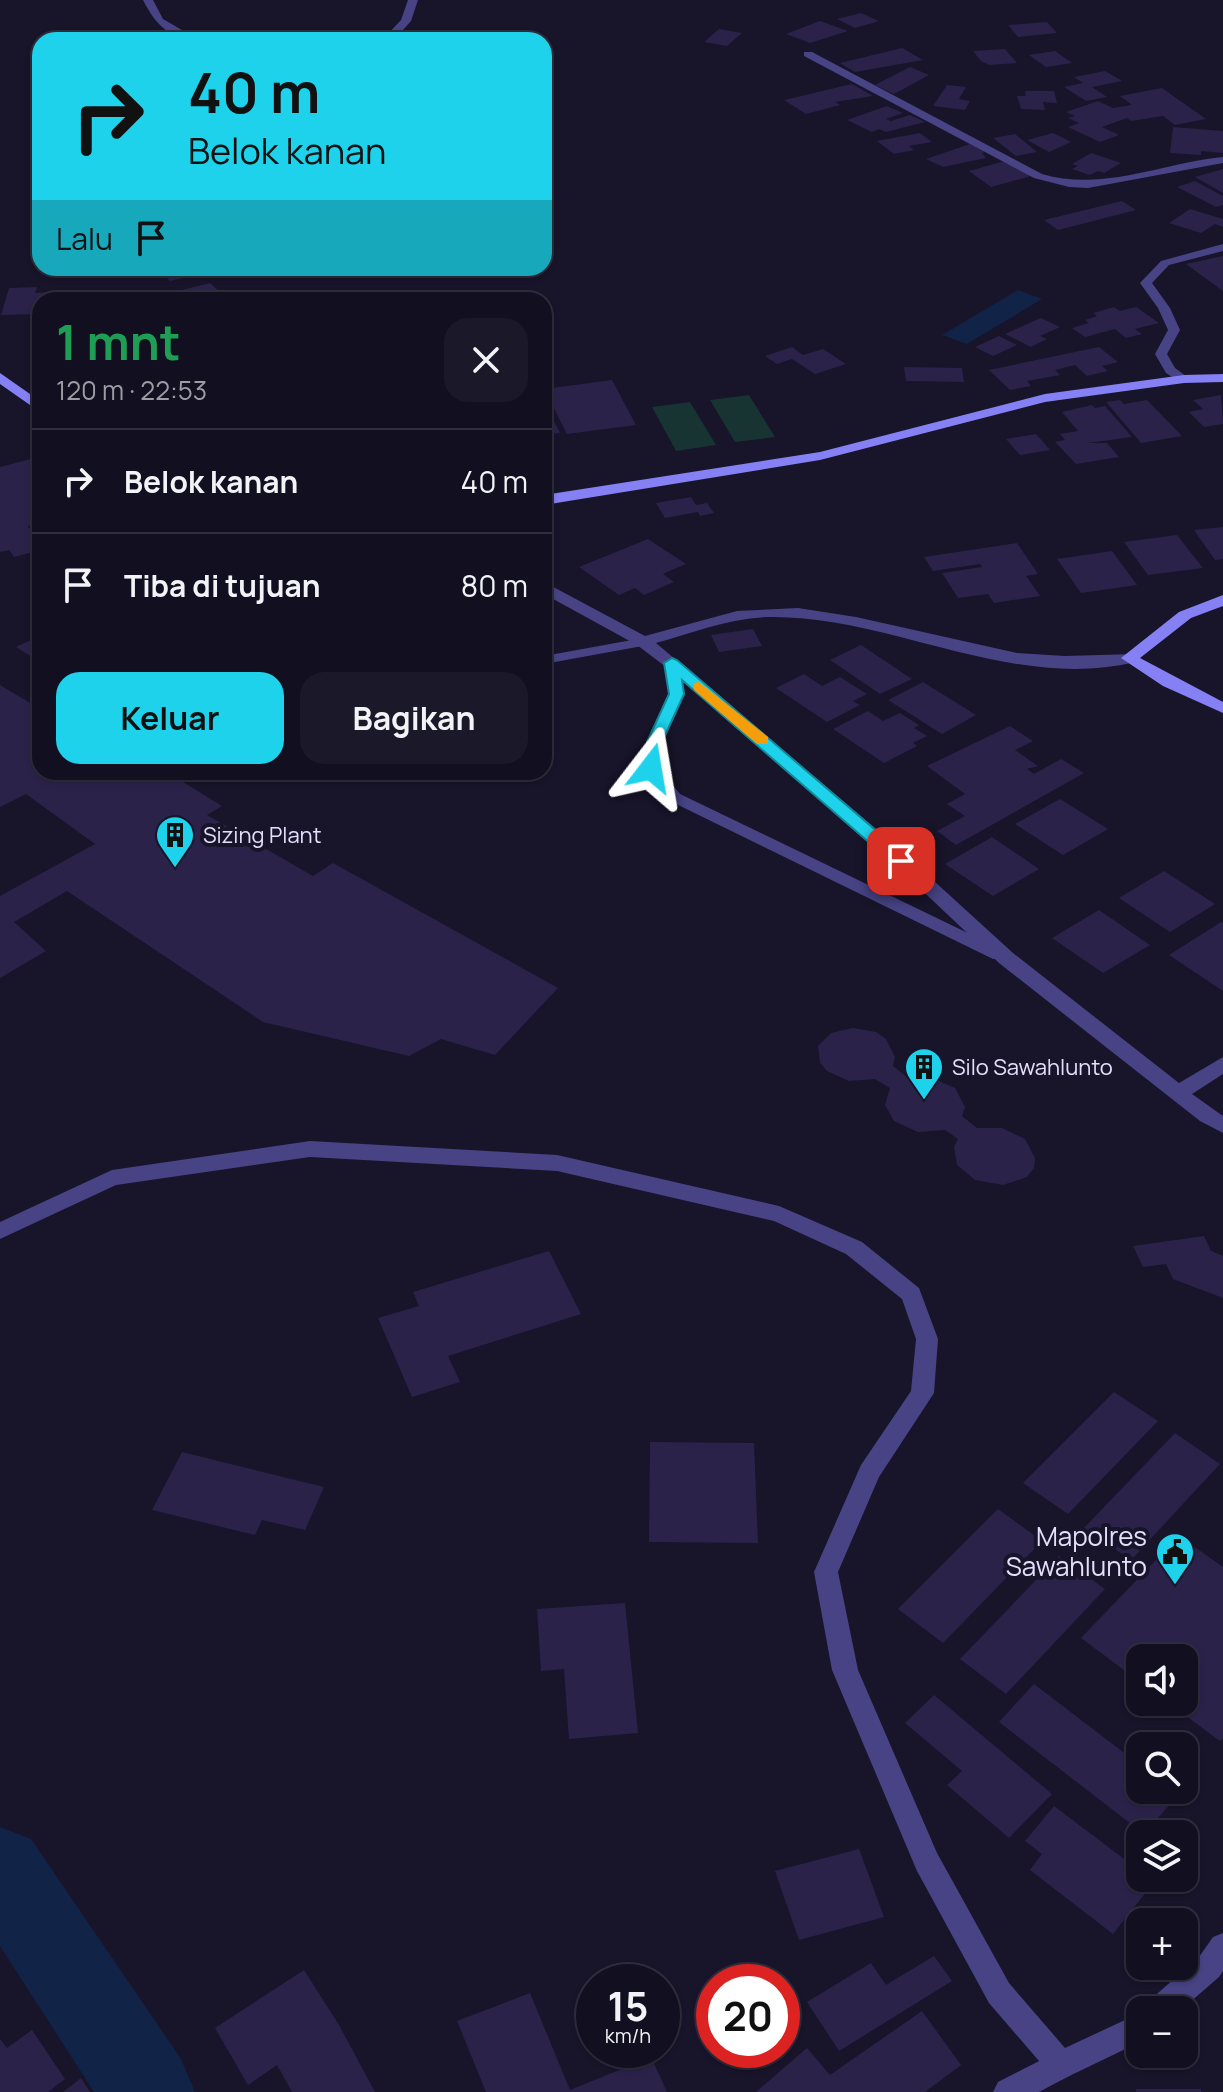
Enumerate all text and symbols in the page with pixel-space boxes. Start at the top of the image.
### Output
text: 40 m [188,53,320,130]
icon: right [56,64,160,168]
text: Belok kanan [188,126,387,175]
icon: arrive [129,216,173,260]
text: Lalu [56,218,113,259]
text: 1 mnt [56,309,181,374]
button: close [444,318,528,402]
text: 120 m · 22:53 [56,372,207,408]
icon: right [56,459,100,503]
text: Belok kanan [124,461,298,502]
text: 40 m [461,461,528,502]
icon: arrive [56,563,100,607]
text: Tiba di tujuan [124,565,321,606]
text: 80 m [461,565,528,606]
button: Keluar [56,672,284,764]
button: Bagikan [300,672,528,764]
position arrow [609,726,693,810]
building icon: Sizing Plant [154,814,196,869]
place label: Sizing Plant [203,820,322,850]
pin [867,827,935,895]
icon: arrive [879,839,923,883]
building icon: Silo Sawahlunto [903,1046,945,1101]
place label: Silo Sawahlunto [952,1052,1113,1082]
place label: Mapolres Sawahlunto [1006,1518,1147,1584]
public building icon: Mapolres Sawahlunto [1154,1531,1196,1586]
map controls [1126,1644,1198,2068]
button: sound [1126,1644,1198,1716]
button: search [1126,1732,1198,1804]
button: layers [1126,1820,1198,1892]
button: + [1126,1908,1198,1980]
speed limit sign: 20 [696,1964,800,2068]
text: 15 [608,1978,648,2033]
button: − [1126,1996,1198,2068]
text: km/h [605,2022,651,2049]

